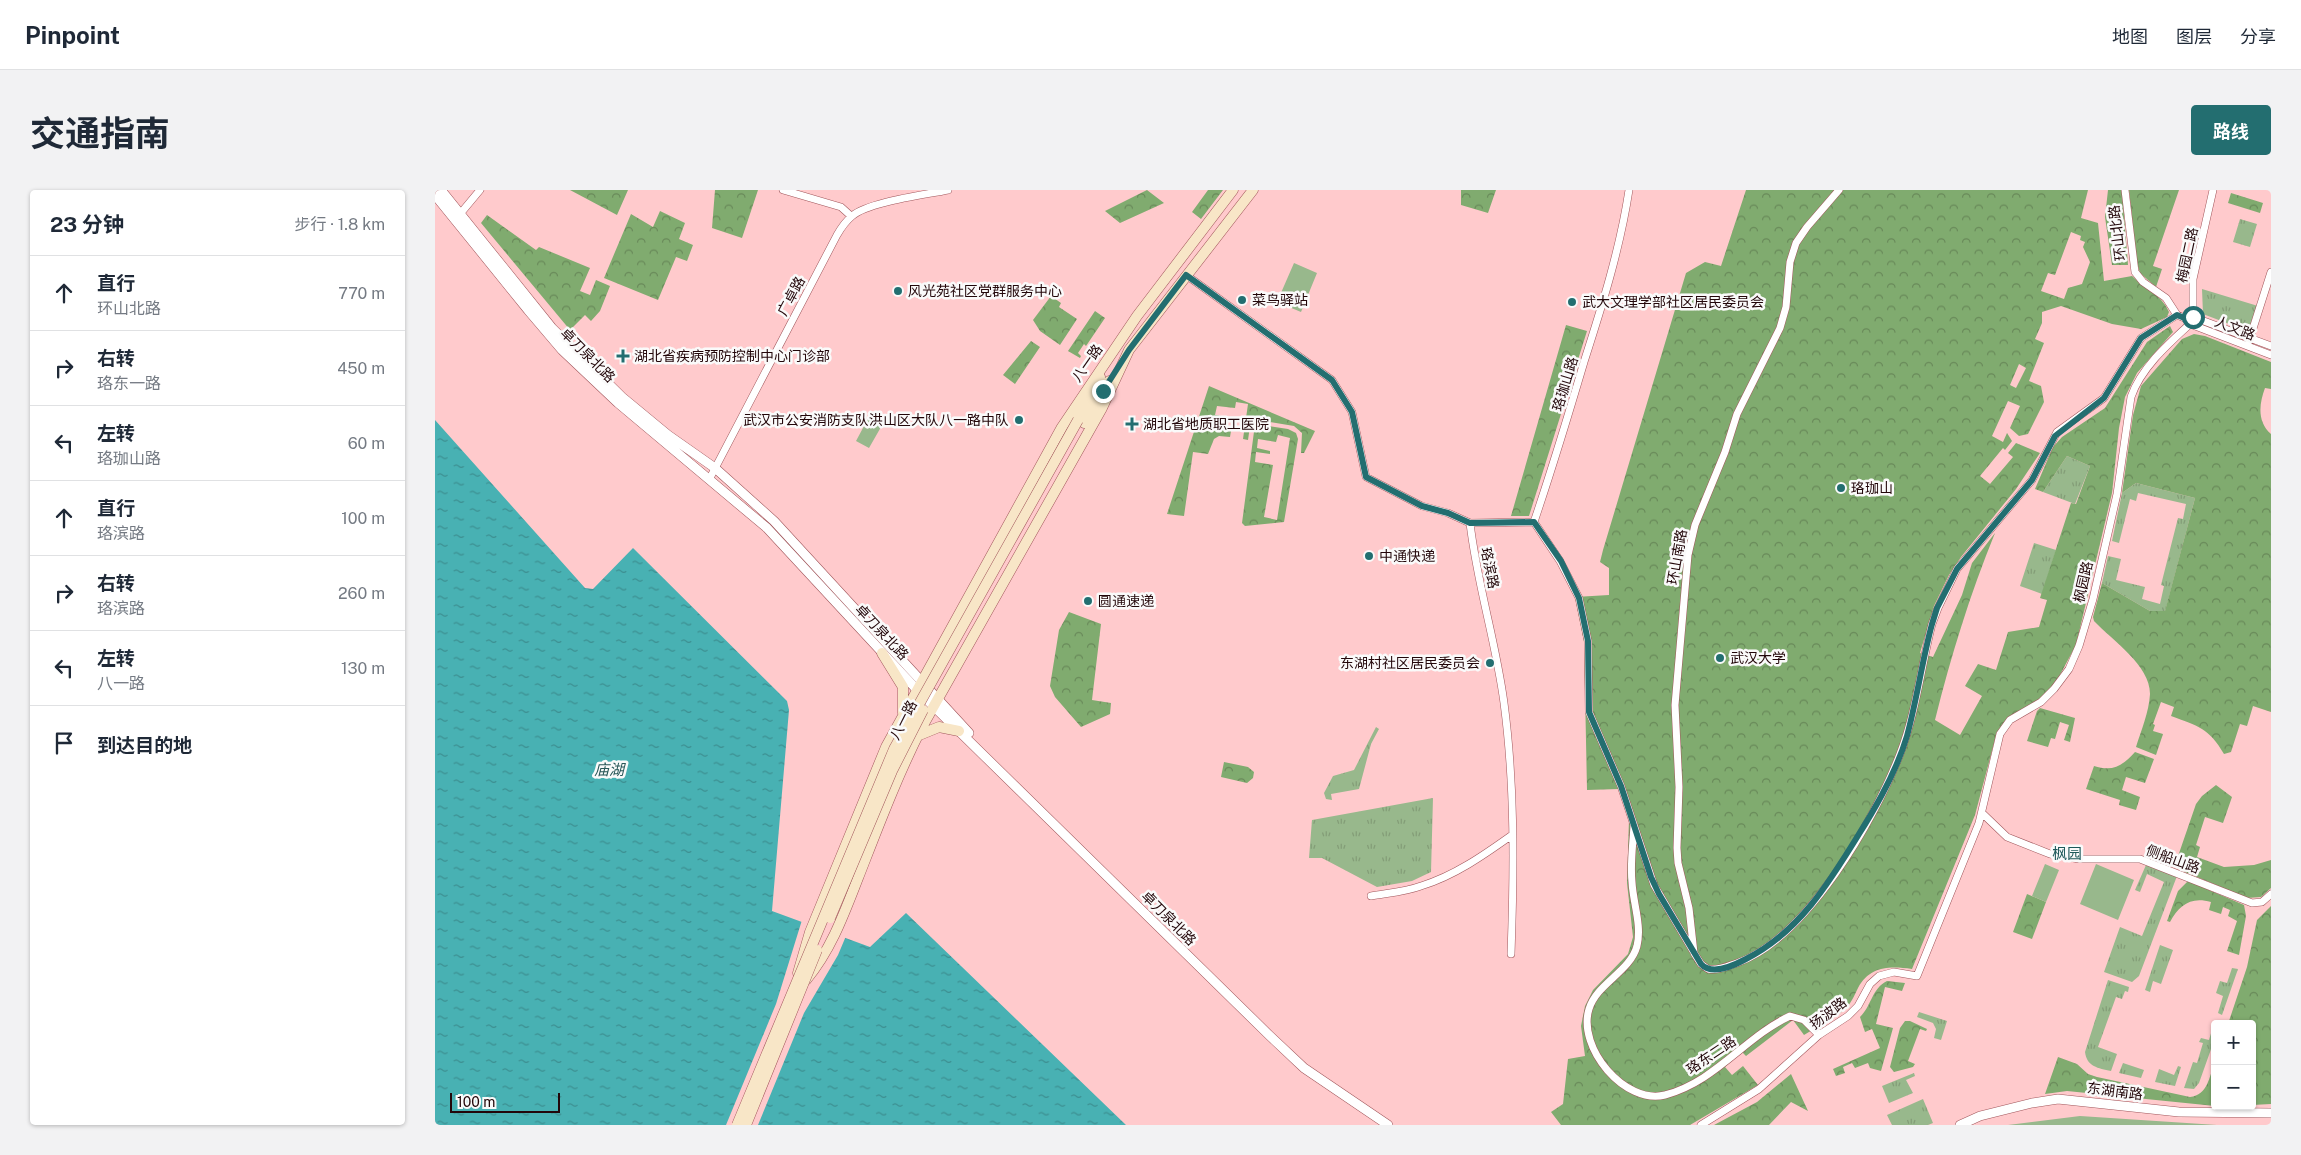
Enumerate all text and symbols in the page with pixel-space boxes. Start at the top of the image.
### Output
text: Pinpoint [25,21,120,49]
text: 地图 [2112,26,2148,47]
text: 图层 [2176,26,2212,47]
text: 分享 [2240,26,2276,47]
button: 路线 [2191,105,2271,155]
text: 交通指南 [30,113,170,154]
street label: 环山北路 [2106,204,2128,262]
text: 23 分钟 [50,212,124,237]
text: 步行 · 1.8 km [294,215,385,234]
street label: 梅园二路 [2173,226,2201,284]
text: 直行 [97,272,135,294]
street label: 广卓路 [774,274,808,318]
icon: ahead [50,279,78,307]
place label: 风光苑社区党群服务中心 [908,283,1062,299]
text: 770 m [338,284,385,303]
marker: 风光苑社区党群服务中心 [892,285,904,297]
place label: 菜鸟驿站 [1252,292,1308,308]
marker: 菜鸟驿站 [1236,294,1248,306]
place label: 武大文理学部社区居民委员会 [1582,294,1764,310]
marker: 武大文理学部社区居民委员会 [1566,296,1578,308]
text: 环山北路 [97,299,161,318]
route start [2182,306,2205,329]
street label: 人文路 [2213,313,2257,343]
street label: 卓刀泉北路 [558,325,618,385]
street label: 八一路 [1068,341,1106,385]
text: 右转 [97,347,135,369]
place label: 湖北省疾病预防控制中心门诊部 [634,348,830,364]
marker: 湖北省疾病预防控制中心门诊部 [616,349,630,363]
icon: right [50,354,78,382]
street label: 珞珈山路 [1549,355,1581,413]
text: 450 m [337,359,385,378]
text: 珞东一路 [97,374,161,393]
route end [1092,380,1115,403]
place label: 武汉市公安消防支队洪山区大队八一路中队 [743,412,1009,428]
marker: 武汉市公安消防支队洪山区大队八一路中队 [1013,414,1025,426]
place label: 湖北省地质职工医院 [1143,416,1269,432]
marker: 湖北省地质职工医院 [1125,417,1139,431]
text: 左转 [97,422,135,444]
icon: left [50,429,78,457]
text: 60 m [348,434,385,453]
text: 珞珈山路 [97,449,161,468]
place label: 珞珈山 [1851,480,1893,496]
marker: 珞珈山 [1835,482,1847,494]
text: 直行 [97,497,135,519]
icon: ahead [50,504,78,532]
text: 100 m [341,509,385,528]
text: 珞滨路 [97,524,145,543]
street label: 环山南路 [1664,528,1690,586]
street label: 珞滨路 [1478,546,1502,590]
place label: 中通快递 [1379,548,1435,564]
marker: 中通快递 [1363,550,1375,562]
street label: 枫园路 [2070,560,2096,604]
text: 右转 [97,572,135,594]
icon: right [50,579,78,607]
text: 260 m [338,584,385,603]
place label: 圆通速递 [1098,593,1154,609]
marker: 圆通速递 [1082,595,1094,607]
text: 珞滨路 [97,599,145,618]
street label: 卓刀泉北路 [852,601,912,663]
text: 左转 [97,647,135,669]
place label: 武汉大学 [1730,650,1786,666]
marker: 武汉大学 [1714,652,1726,664]
icon: left [50,654,78,682]
place label: 东湖村社区居民委员会 [1340,655,1480,671]
marker: 东湖村社区居民委员会 [1484,657,1496,669]
text: 130 m [341,659,385,678]
text: 八一路 [97,674,145,693]
street label: 八一路 [886,698,920,742]
icon: arrive [50,729,78,757]
text: 到达目的地 [97,734,192,756]
water label: 庙湖 [594,761,626,778]
street label: 侧船山路 [2144,842,2202,876]
district label: 枫园 [2052,845,2082,862]
street label: 卓刀泉北路 [1139,888,1199,948]
street label: 扬波路 [1806,994,1850,1032]
map controls [2211,1020,2256,1110]
button: + [2211,1020,2256,1065]
street label: 珞东二路 [1683,1033,1739,1077]
button: − [2211,1065,2256,1110]
street label: 东湖南路 [2086,1080,2144,1102]
scale bar [450,1090,560,1113]
text: 100 m [457,1094,495,1110]

